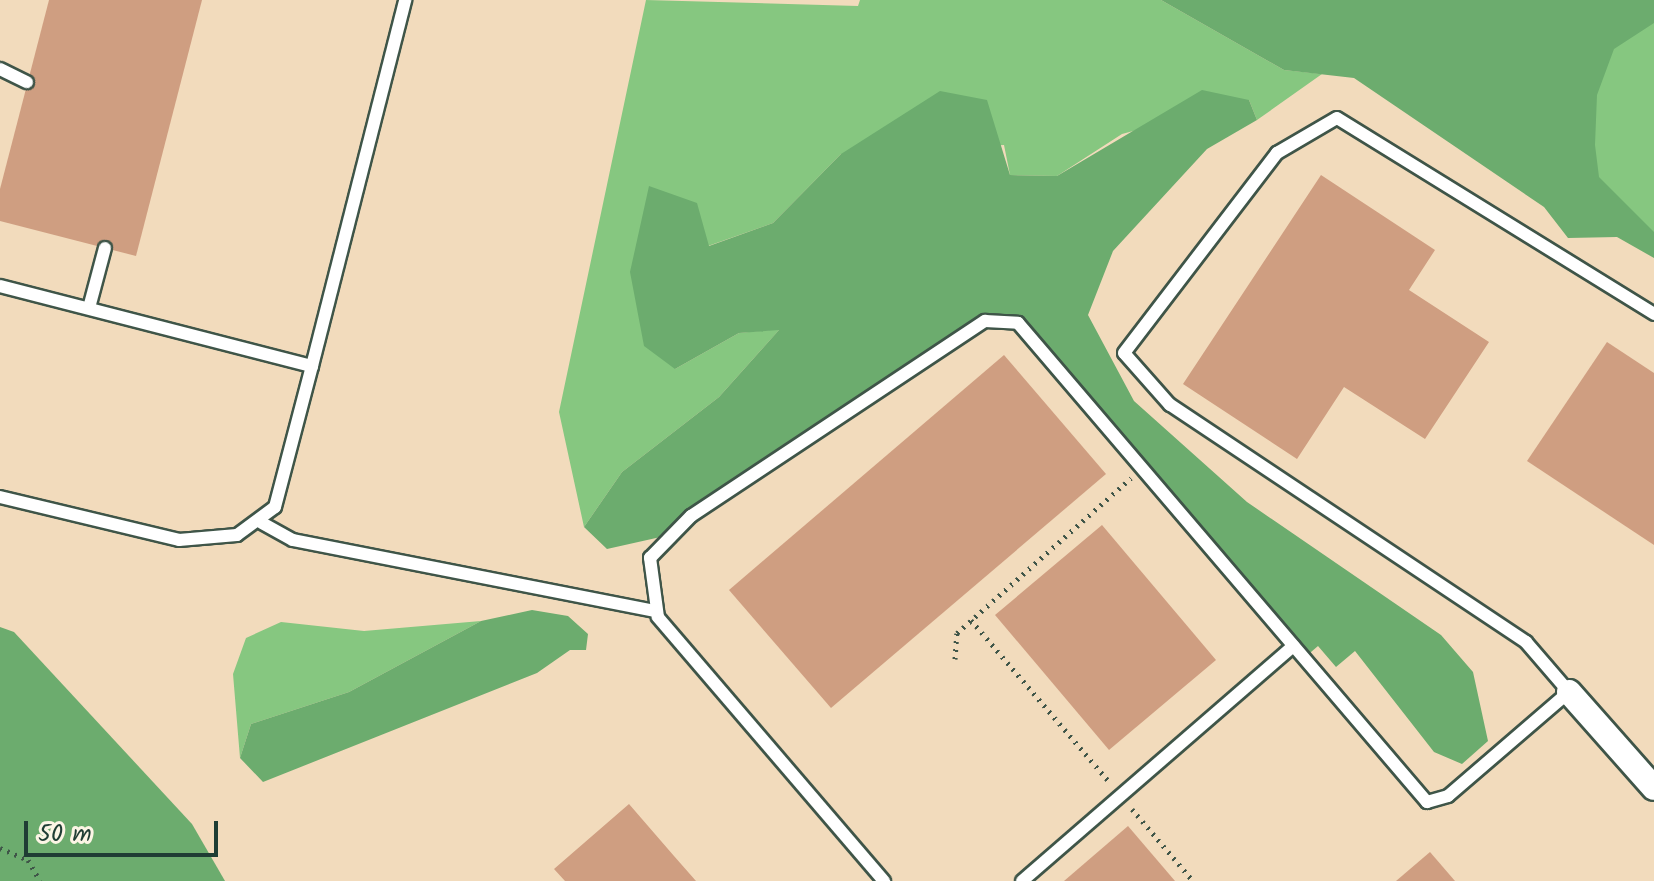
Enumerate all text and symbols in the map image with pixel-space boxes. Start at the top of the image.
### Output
scale bar [28,805,222,855]
text: 50 m [38,815,92,854]

